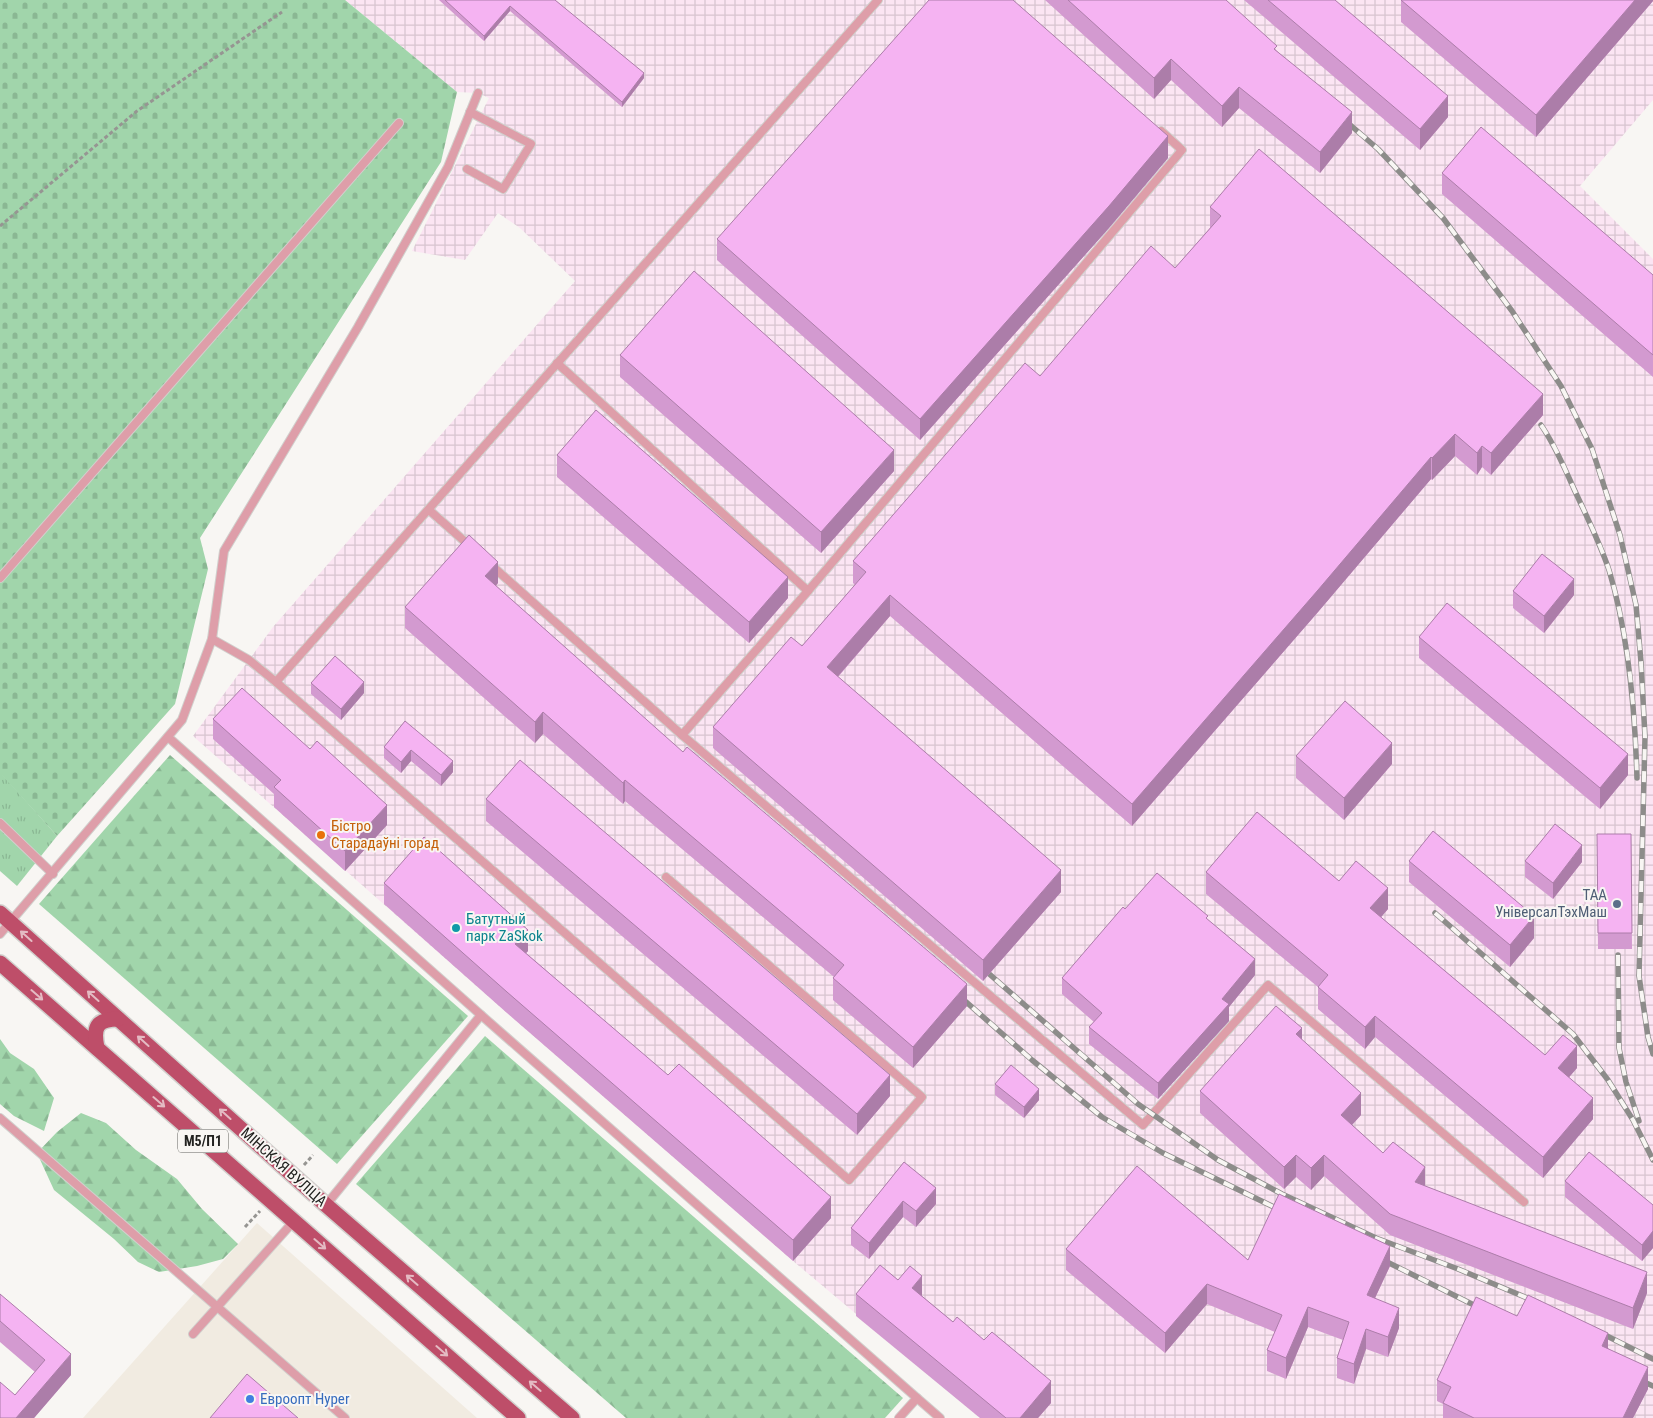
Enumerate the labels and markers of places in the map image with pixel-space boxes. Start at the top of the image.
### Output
place label: Бістро Старадаўні горад [331,817,439,852]
marker: Бістро Старадаўні горад [315,829,327,841]
place label: ТАА УніверсалТэхМаш [1495,886,1607,921]
marker: ТАА УніверсалТэхМаш [1611,898,1623,910]
place label: Батутный парк ZaSkok [466,910,543,945]
marker: Батутный парк ZaSkok [450,922,462,934]
place label: Евроопт Hyper [260,1390,350,1408]
marker: Евроопт Hyper [244,1393,256,1405]

